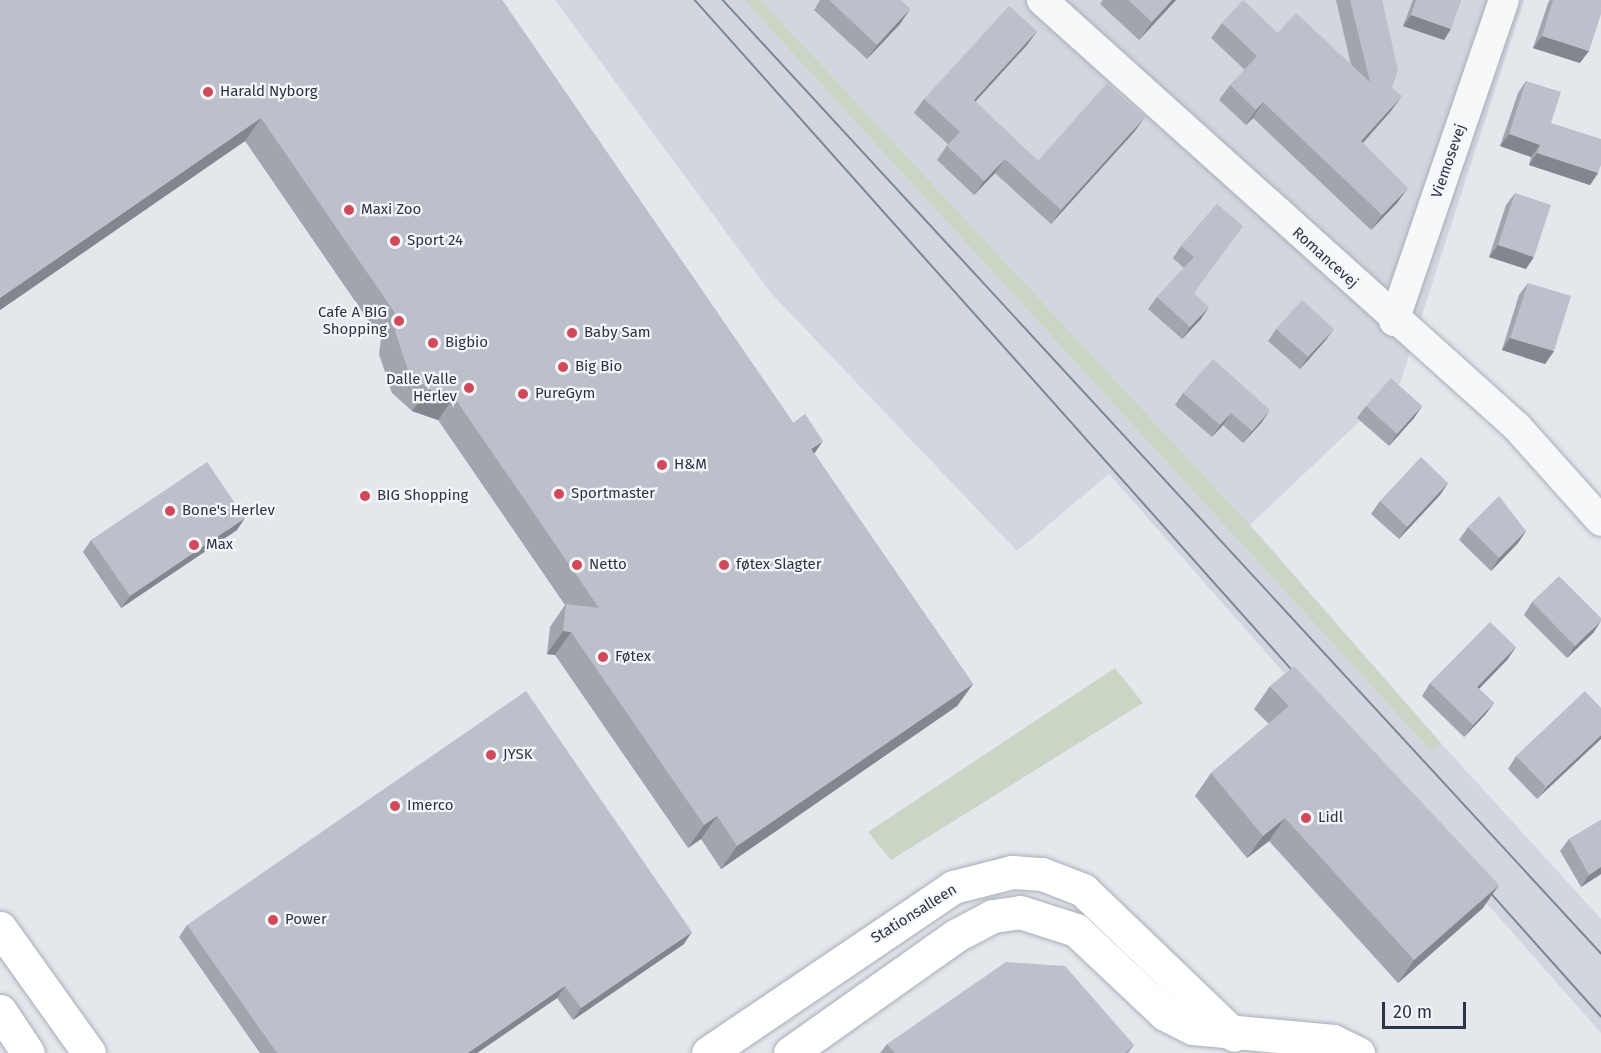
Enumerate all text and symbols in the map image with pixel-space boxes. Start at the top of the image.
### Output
place label: Harald Nyborg [220,83,318,101]
marker: Harald Nyborg [201,85,215,99]
street label: Viemosevej [1428,122,1470,200]
place label: Maxi Zoo [361,201,421,219]
marker: Maxi Zoo [342,203,356,217]
street label: Romancevej [1288,224,1362,292]
place label: Sport 24 [407,232,463,250]
marker: Sport 24 [388,234,402,248]
place label: Cafe A BIG Shopping [318,303,387,338]
marker: Cafe A BIG Shopping [392,314,406,328]
place label: Baby Sam [584,324,651,342]
marker: Baby Sam [565,326,579,340]
place label: Bigbio [445,334,488,352]
marker: Bigbio [426,336,440,350]
place label: Big Bio [575,358,622,376]
marker: Big Bio [556,360,570,374]
place label: Dalle Valle Herlev [386,370,457,405]
marker: Dalle Valle Herlev [462,381,476,395]
place label: PureGym [535,385,595,403]
marker: PureGym [516,387,530,401]
place label: H&M [674,456,707,474]
marker: H&M [655,458,669,472]
place label: Sportmaster [571,485,655,503]
place label: BIG Shopping [377,487,468,505]
marker: Sportmaster [552,487,566,501]
marker: BIG Shopping [358,489,372,503]
place label: Bone's Herlev [182,502,275,520]
marker: Bone's Herlev [163,504,177,518]
place label: Max [206,536,233,554]
marker: Max [187,538,201,552]
place label: Netto [589,556,627,574]
place label: føtex Slagter [736,556,822,574]
marker: Netto [570,558,584,572]
marker: føtex Slagter [717,558,731,572]
place label: Føtex [615,648,651,666]
marker: Føtex [596,650,610,664]
place label: JYSK [503,746,533,764]
marker: JYSK [484,748,498,762]
place label: Imerco [407,797,453,815]
marker: Imerco [388,799,402,813]
place label: Lidl [1318,809,1343,827]
marker: Lidl [1299,811,1313,825]
street label: Stationsalleen [868,881,960,947]
place label: Power [285,911,327,929]
marker: Power [266,913,280,927]
scale bar [1385,990,1469,1028]
text: 20 m [1393,1001,1432,1023]

